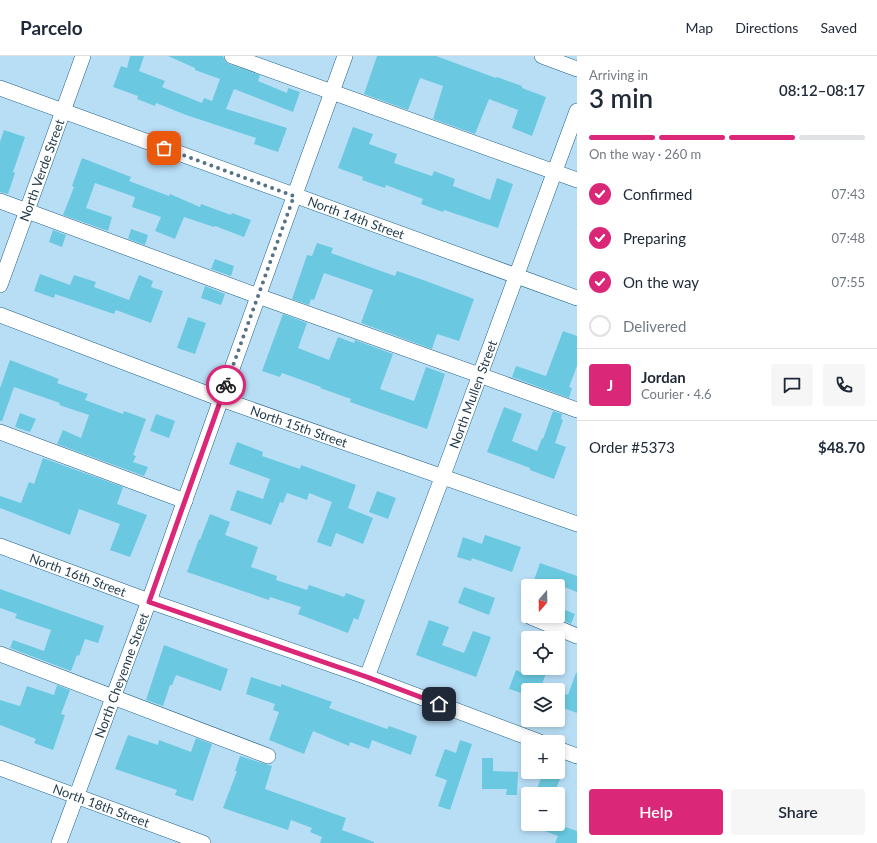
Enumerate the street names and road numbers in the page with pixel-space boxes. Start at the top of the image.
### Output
street label: North Verde Street [16,117,68,224]
street label: North 14th Street [306,193,407,243]
street label: North Mullen Street [446,337,500,451]
street label: North 15th Street [248,402,350,451]
street label: North 16th Street [27,550,129,600]
street label: North Cheyenne Street [91,610,152,740]
street label: North 18th Street [51,780,152,831]

